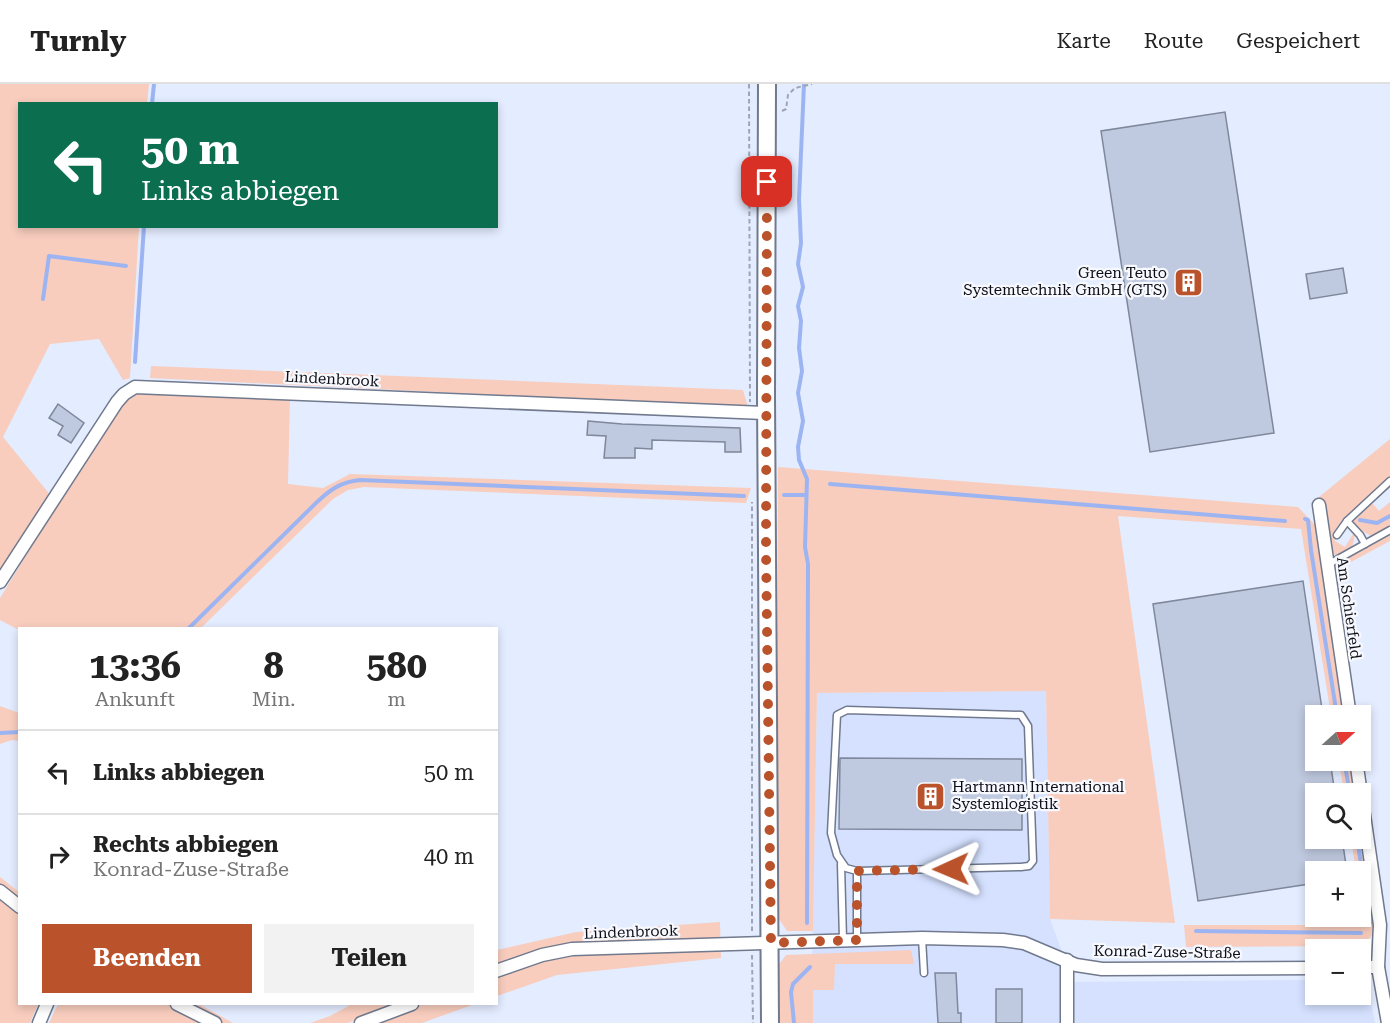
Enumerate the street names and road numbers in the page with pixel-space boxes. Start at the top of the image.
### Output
street label: Lindenbrook [284,368,380,390]
street label: Am Schierfeld [1333,556,1365,661]
street label: Lindenbrook [583,921,679,943]
street label: Konrad-Zuse-Straße [1093,942,1241,962]

